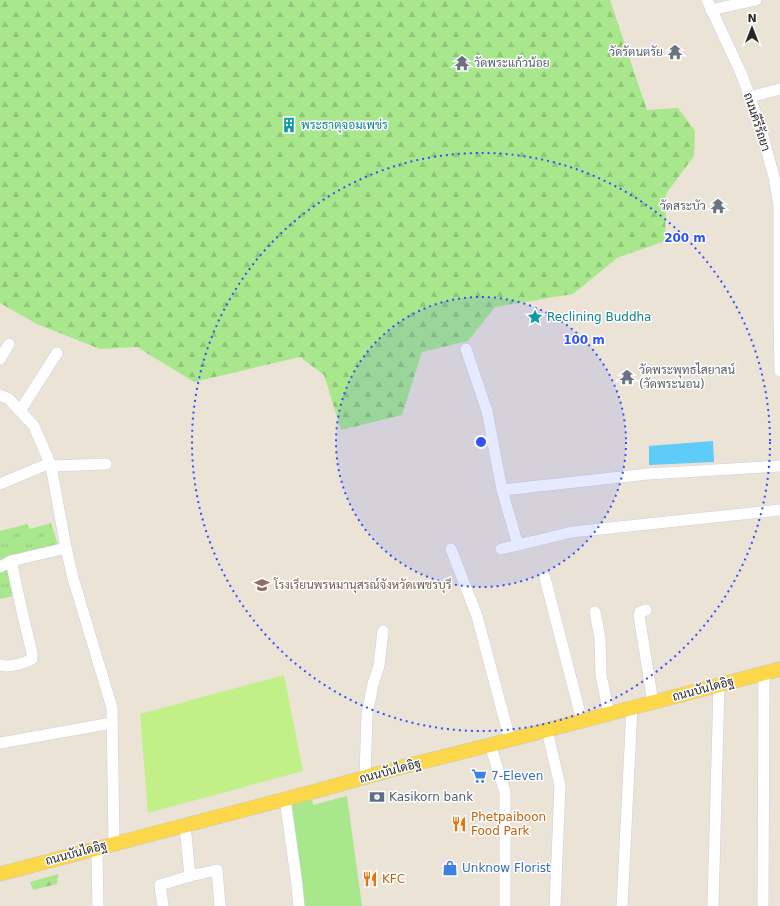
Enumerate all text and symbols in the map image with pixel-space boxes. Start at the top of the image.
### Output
north arrow [732,8,772,48]
text: N [747,12,757,25]
temple icon: วัดรัตนตรัย [666,43,684,61]
place label: วัดรัตนตรัย [609,45,663,59]
temple icon: วัดพระแก้วน้อย [453,54,471,72]
place label: วัดพระแก้วน้อย [474,56,550,70]
street label: ถนนคีรีรัถยา [741,91,774,153]
building icon: พระธาตุจอมเพข่ร [280,116,298,134]
place label: พระธาตุจอมเพข่ร [301,118,388,134]
temple icon: วัดสระบัว [709,197,727,215]
place label: วัดสระบัว [660,199,706,213]
text: 200 m [664,231,706,245]
place icon: Reclining Buddha [526,308,544,326]
place label: Reclining Buddha [547,310,651,324]
text: 100 m [563,333,605,347]
place label: วัดพระพุทธไสยาสน์ (วัดพระนอน) [639,362,735,391]
temple icon: วัดพระพุทธไสยาสน์ (วัดพระนอน) [618,368,636,386]
centre of rings [474,435,488,449]
school or university icon: โรงเรียนพรหมานุสรณ์จังหวัดเพชรบุรี [253,576,271,594]
place label: โรงเรียนพรหมานุสรณ์จังหวัดเพชรบุรี [273,577,452,594]
street label: ถนนบันไดอิฐ [671,673,735,705]
street label: ถนนบันไดอิฐ [358,755,422,787]
supermarket icon: 7-Eleven [470,767,488,785]
place label: 7-Eleven [491,769,543,783]
bank icon: Kasikorn bank [368,788,386,806]
place label: Kasikorn bank [389,790,473,804]
place label: Phetpaiboon Food Park [471,810,546,838]
restaurant icon: Phetpaiboon Food Park [450,815,468,833]
street label: ถนนบันไดอิฐ [44,837,108,869]
shop icon: Unknow Florist [441,859,459,877]
place label: Unknow Florist [462,861,551,875]
restaurant icon: KFC [361,870,379,888]
place label: KFC [382,872,405,886]

